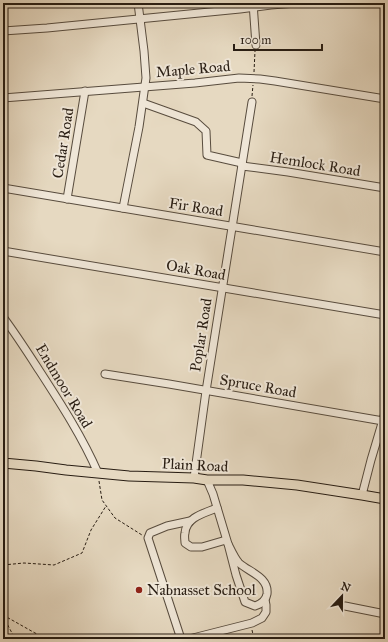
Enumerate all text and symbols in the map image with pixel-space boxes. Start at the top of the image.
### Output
scale bar [234,26,322,52]
text: 100 m [240,33,271,47]
street label: Maple Road [155,57,231,81]
street label: Cedar Road [49,106,78,180]
street label: Hemlock Road [268,148,362,180]
street label: Fir Road [168,194,225,220]
street label: Oak Road [165,256,228,284]
street label: Poplar Road [186,296,216,373]
street label: Endmoor Road [32,341,96,432]
street label: Spruce Road [218,370,298,402]
street label: Plain Road [161,454,229,476]
north arrow [322,576,362,616]
text: N [339,579,353,595]
place label: Nabnasset School [147,581,257,599]
marker: Nabnasset School [134,585,144,595]

